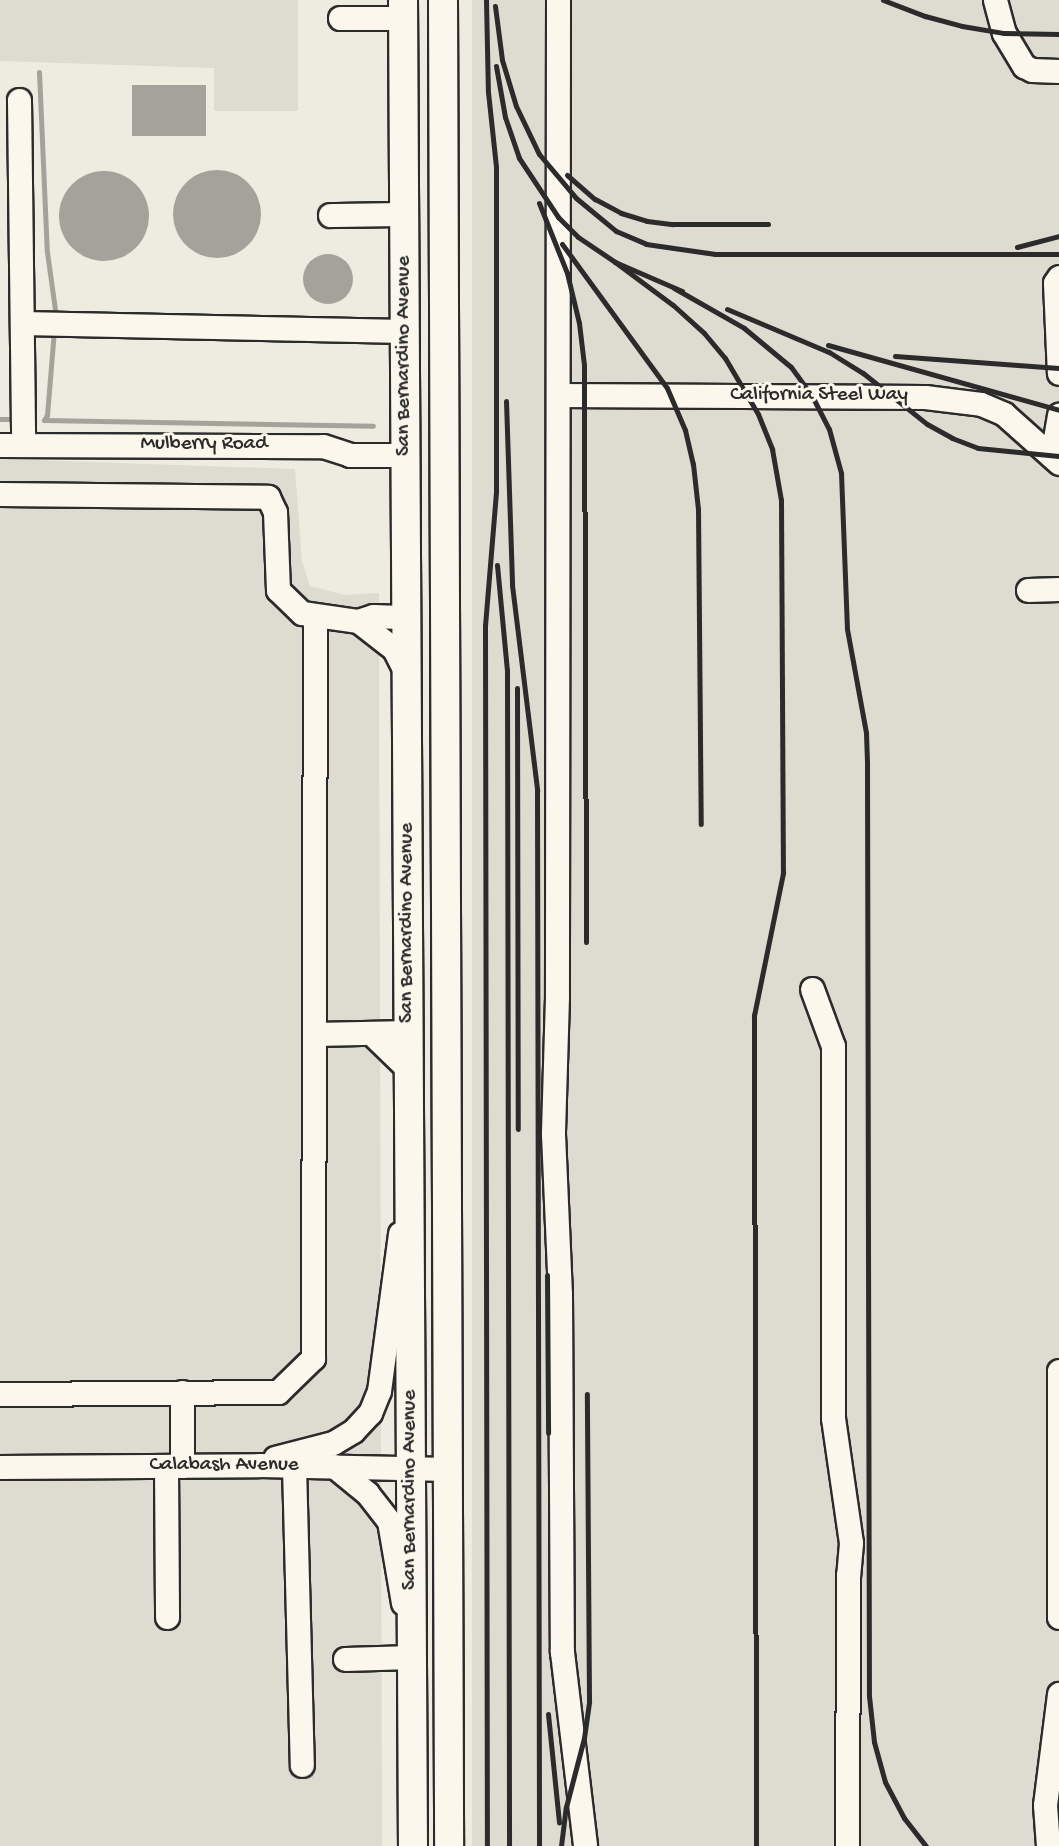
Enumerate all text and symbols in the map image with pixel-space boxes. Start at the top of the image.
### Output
street label: San Bernardino Avenue [392,256,418,456]
street label: California Steel Way [730,383,908,409]
street label: Mulberry Road [140,432,268,458]
street label: San Bernardino Avenue [395,823,421,1023]
street label: San Bernardino Avenue [398,1390,424,1590]
street label: Calabash Avenue [149,1453,299,1479]

